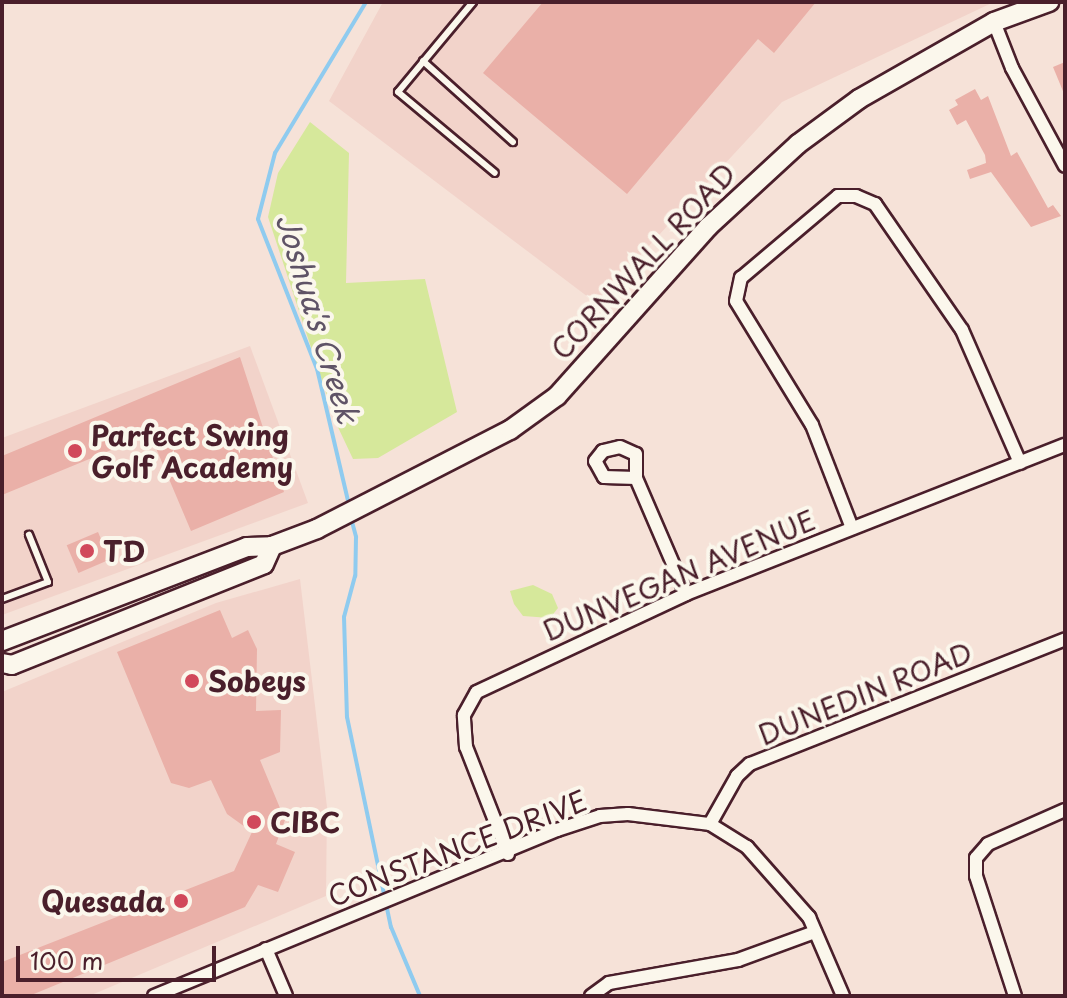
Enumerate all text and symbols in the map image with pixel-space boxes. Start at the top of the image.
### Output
street label: CORNWALL ROAD [542,155,744,367]
water label: Joshua's Creek [269,208,367,428]
place label: Parfect Swing Golf Academy [91,418,293,484]
marker: Parfect Swing Golf Academy [66,442,84,460]
street label: DUNVEGAN AVENUE [537,502,821,648]
place label: TD [103,534,146,568]
marker: TD [78,542,96,560]
street label: DUNEDIN ROAD [752,634,978,752]
place label: Sobeys [208,664,306,698]
marker: Sobeys [183,672,201,690]
street label: CONSTANCE DRIVE [323,783,591,913]
place label: CIBC [270,805,340,839]
marker: CIBC [245,813,263,831]
place label: Quesada [41,884,165,918]
marker: Quesada [172,892,190,910]
scale bar [20,930,220,980]
text: 100 m [30,942,103,978]

